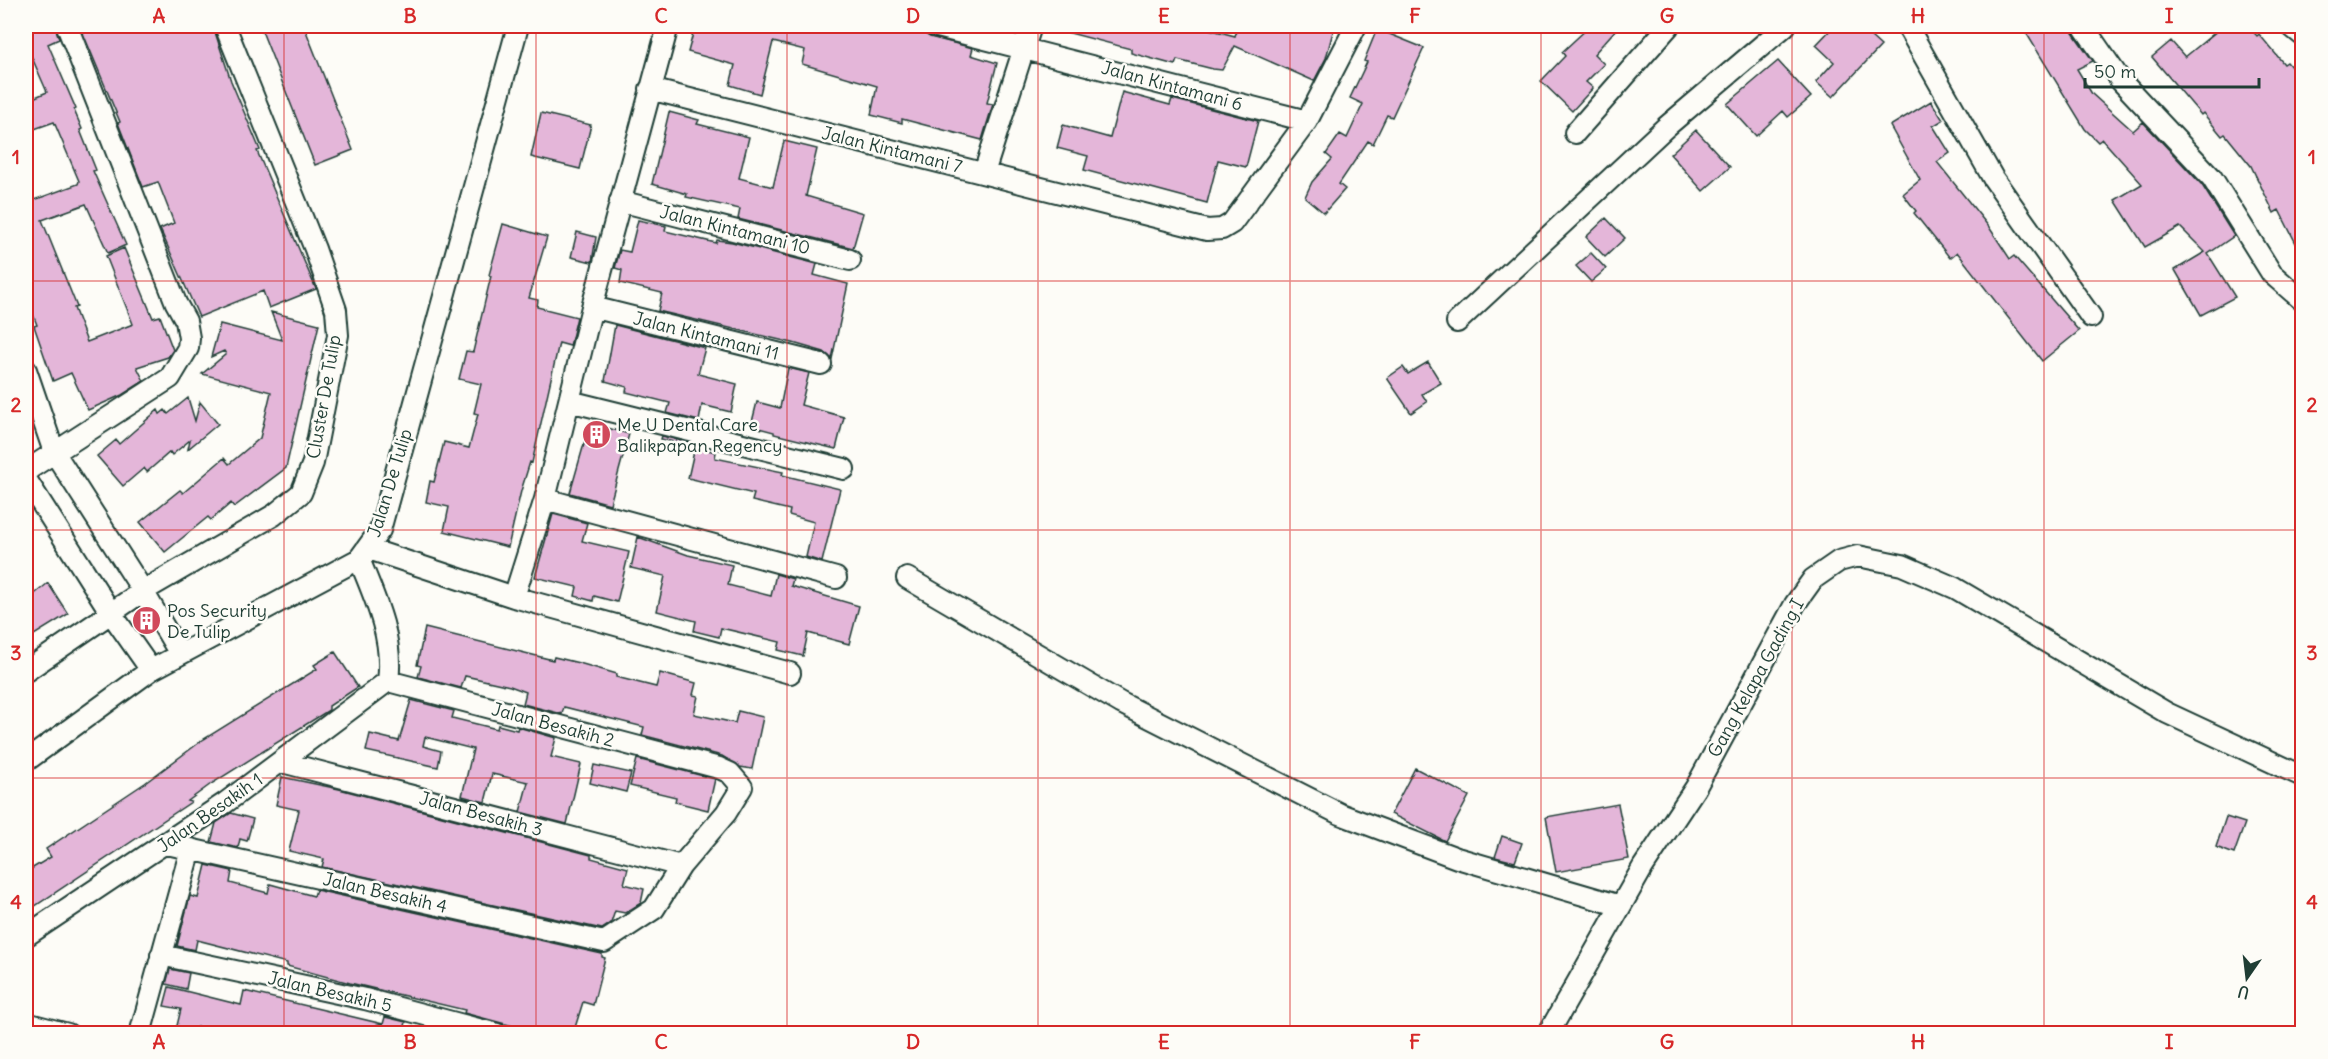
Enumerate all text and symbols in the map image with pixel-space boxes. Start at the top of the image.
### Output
text: A [153,3,166,28]
text: B [403,3,417,28]
text: C [654,3,668,28]
text: D [906,3,920,28]
text: E [1158,3,1170,28]
text: F [1409,3,1421,28]
text: G [1660,3,1674,28]
text: H [1911,3,1925,28]
text: I [2165,3,2174,28]
scale bar [2085,51,2259,89]
street label: Jalan Kintamani 6 [1099,56,1245,115]
text: 50 m [2094,60,2136,83]
street label: Jalan Kintamani 7 [820,121,965,178]
text: 1 [12,144,20,169]
text: 1 [2308,144,2316,169]
street label: Jalan Kintamani 10 [658,200,813,259]
street label: Jalan Kintamani 11 [631,306,781,365]
street label: Cluster De Tulip [301,333,346,461]
text: 2 [11,392,22,417]
text: 2 [2307,392,2318,417]
place label: Me U Dental Care Balikpapan Regency [617,413,782,457]
building icon: Me U Dental Care Balikpapan Regency [580,419,612,451]
street label: Jalan De Tulip [362,426,417,540]
street label: Gang Kelapa Gading I [1702,594,1809,761]
place label: Pos Security De Tulip [167,599,267,643]
building icon: Pos Security De Tulip [130,605,162,637]
text: 3 [10,640,22,665]
text: 3 [2306,640,2318,665]
street label: Jalan Besakih 2 [489,697,617,752]
street label: Jalan Besakih 1 [153,768,267,857]
street label: Jalan Besakih 3 [417,786,545,841]
street label: Jalan Besakih 4 [321,867,449,918]
text: 4 [10,889,22,914]
text: 4 [2306,889,2318,914]
north arrow [2217,948,2277,1008]
street label: Jalan Besakih 5 [266,966,394,1017]
text: U [2236,982,2251,1004]
text: A [153,1029,166,1054]
text: B [403,1029,417,1054]
text: C [654,1029,668,1054]
text: D [906,1029,920,1054]
text: E [1158,1029,1170,1054]
text: F [1409,1029,1421,1054]
text: G [1660,1029,1674,1054]
text: H [1911,1029,1925,1054]
text: I [2165,1029,2174,1054]

